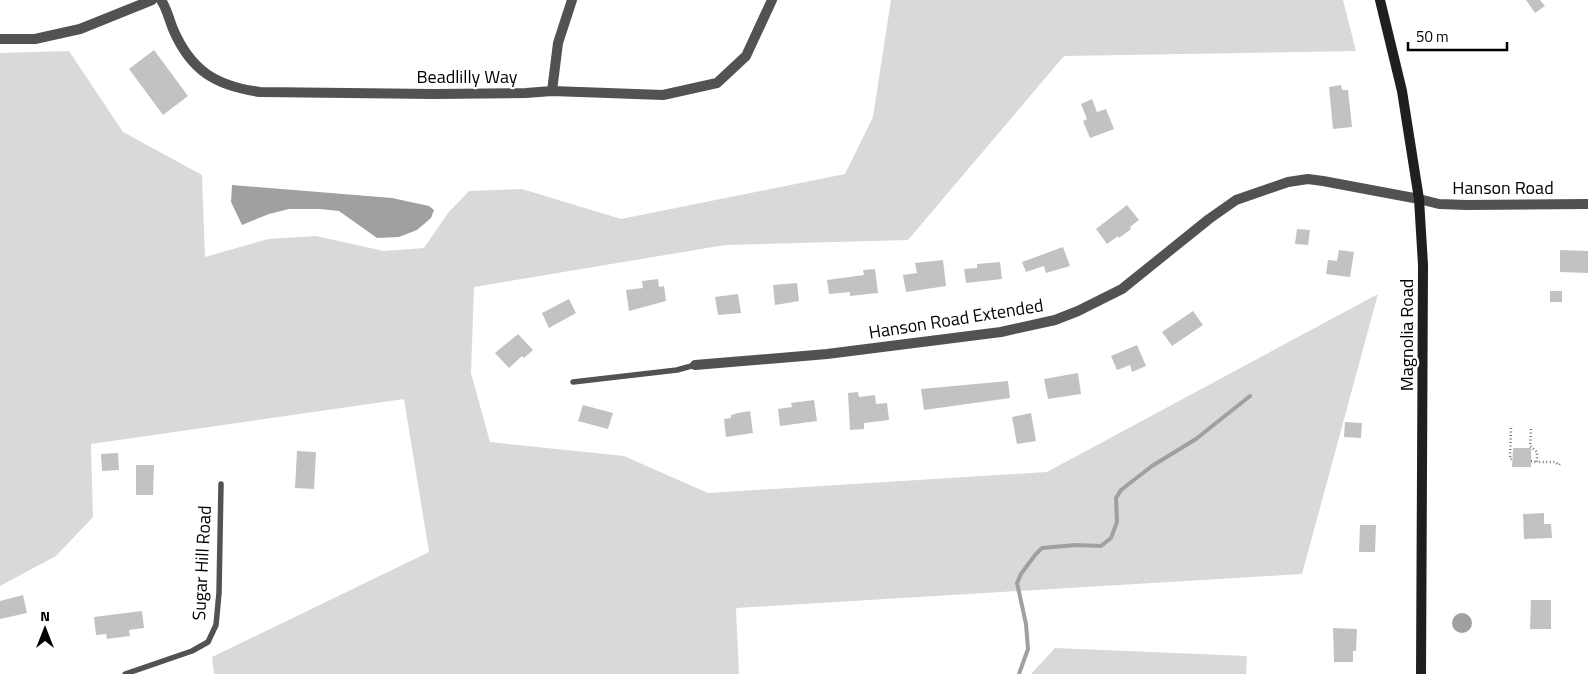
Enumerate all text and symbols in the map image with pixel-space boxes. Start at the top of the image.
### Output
scale bar [1408,20,1507,52]
text: 50 m [1416,25,1449,48]
street label: Beadlilly Way [416,63,518,90]
street label: Hanson Road [1452,174,1554,201]
street label: Magnolia Road [1393,279,1420,391]
street label: Hanson Road Extended [867,291,1045,346]
street label: Sugar Hill Road [185,505,218,621]
north arrow [20,604,70,654]
text: N [40,605,50,626]

